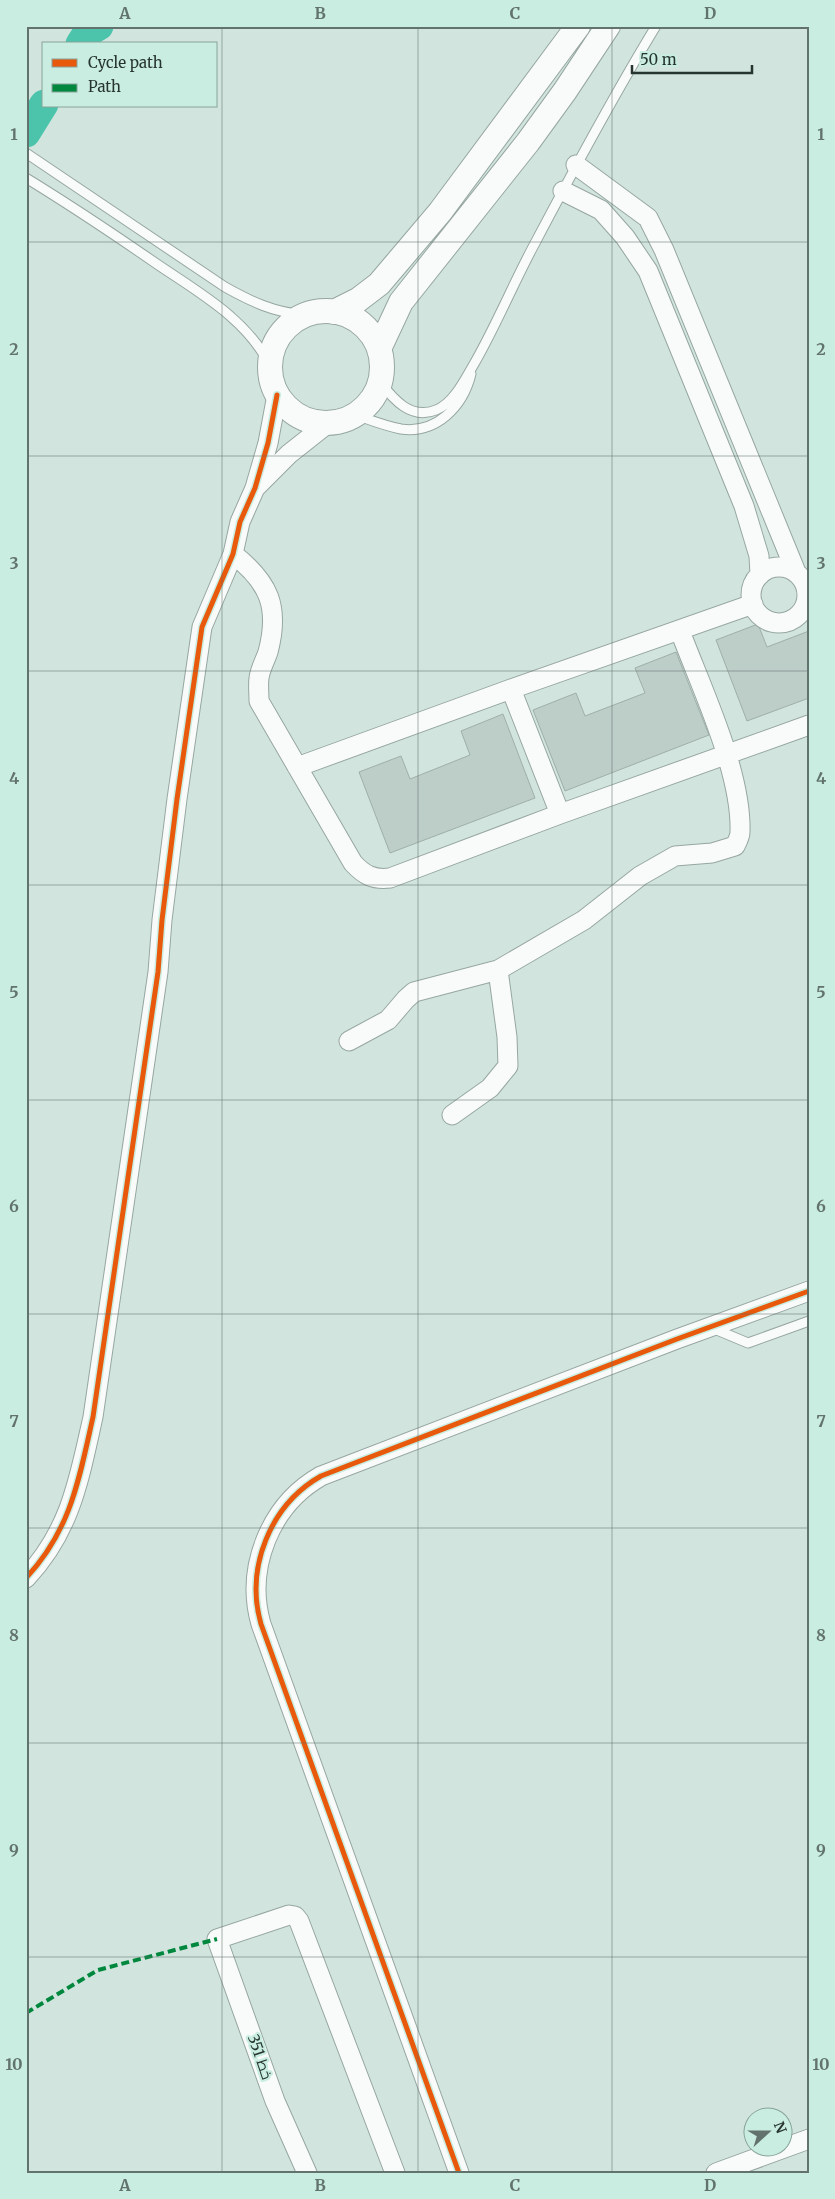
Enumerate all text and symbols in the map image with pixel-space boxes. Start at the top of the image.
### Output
text: A [118,3,131,23]
text: B [314,3,326,23]
text: C [510,3,520,23]
text: D [704,3,716,23]
legend [42,42,218,108]
scale bar [632,42,752,74]
text: 50 m [640,50,677,69]
text: Cycle path [88,53,163,72]
text: Path [88,77,121,96]
text: 1 [10,124,18,144]
text: 1 [817,124,825,144]
text: 2 [9,339,19,359]
text: 2 [816,339,826,359]
text: 3 [9,553,19,573]
text: 3 [816,553,826,573]
text: 4 [9,768,19,788]
text: 4 [816,768,826,788]
text: 5 [9,982,19,1002]
text: 5 [816,982,826,1002]
text: 6 [9,1196,19,1216]
text: 6 [816,1196,826,1216]
text: 7 [9,1411,19,1431]
text: 7 [816,1411,826,1431]
text: 8 [9,1625,19,1645]
text: 8 [816,1625,826,1645]
text: 9 [9,1840,19,1860]
text: 9 [816,1840,826,1860]
street label: خط 351 [244,2032,277,2082]
text: 10 [5,2054,23,2074]
text: 10 [812,2054,830,2074]
north arrow [742,2106,792,2156]
text: N [770,2119,791,2136]
text: A [118,2175,131,2195]
text: B [314,2175,326,2195]
text: C [510,2175,520,2195]
text: D [704,2175,716,2195]

